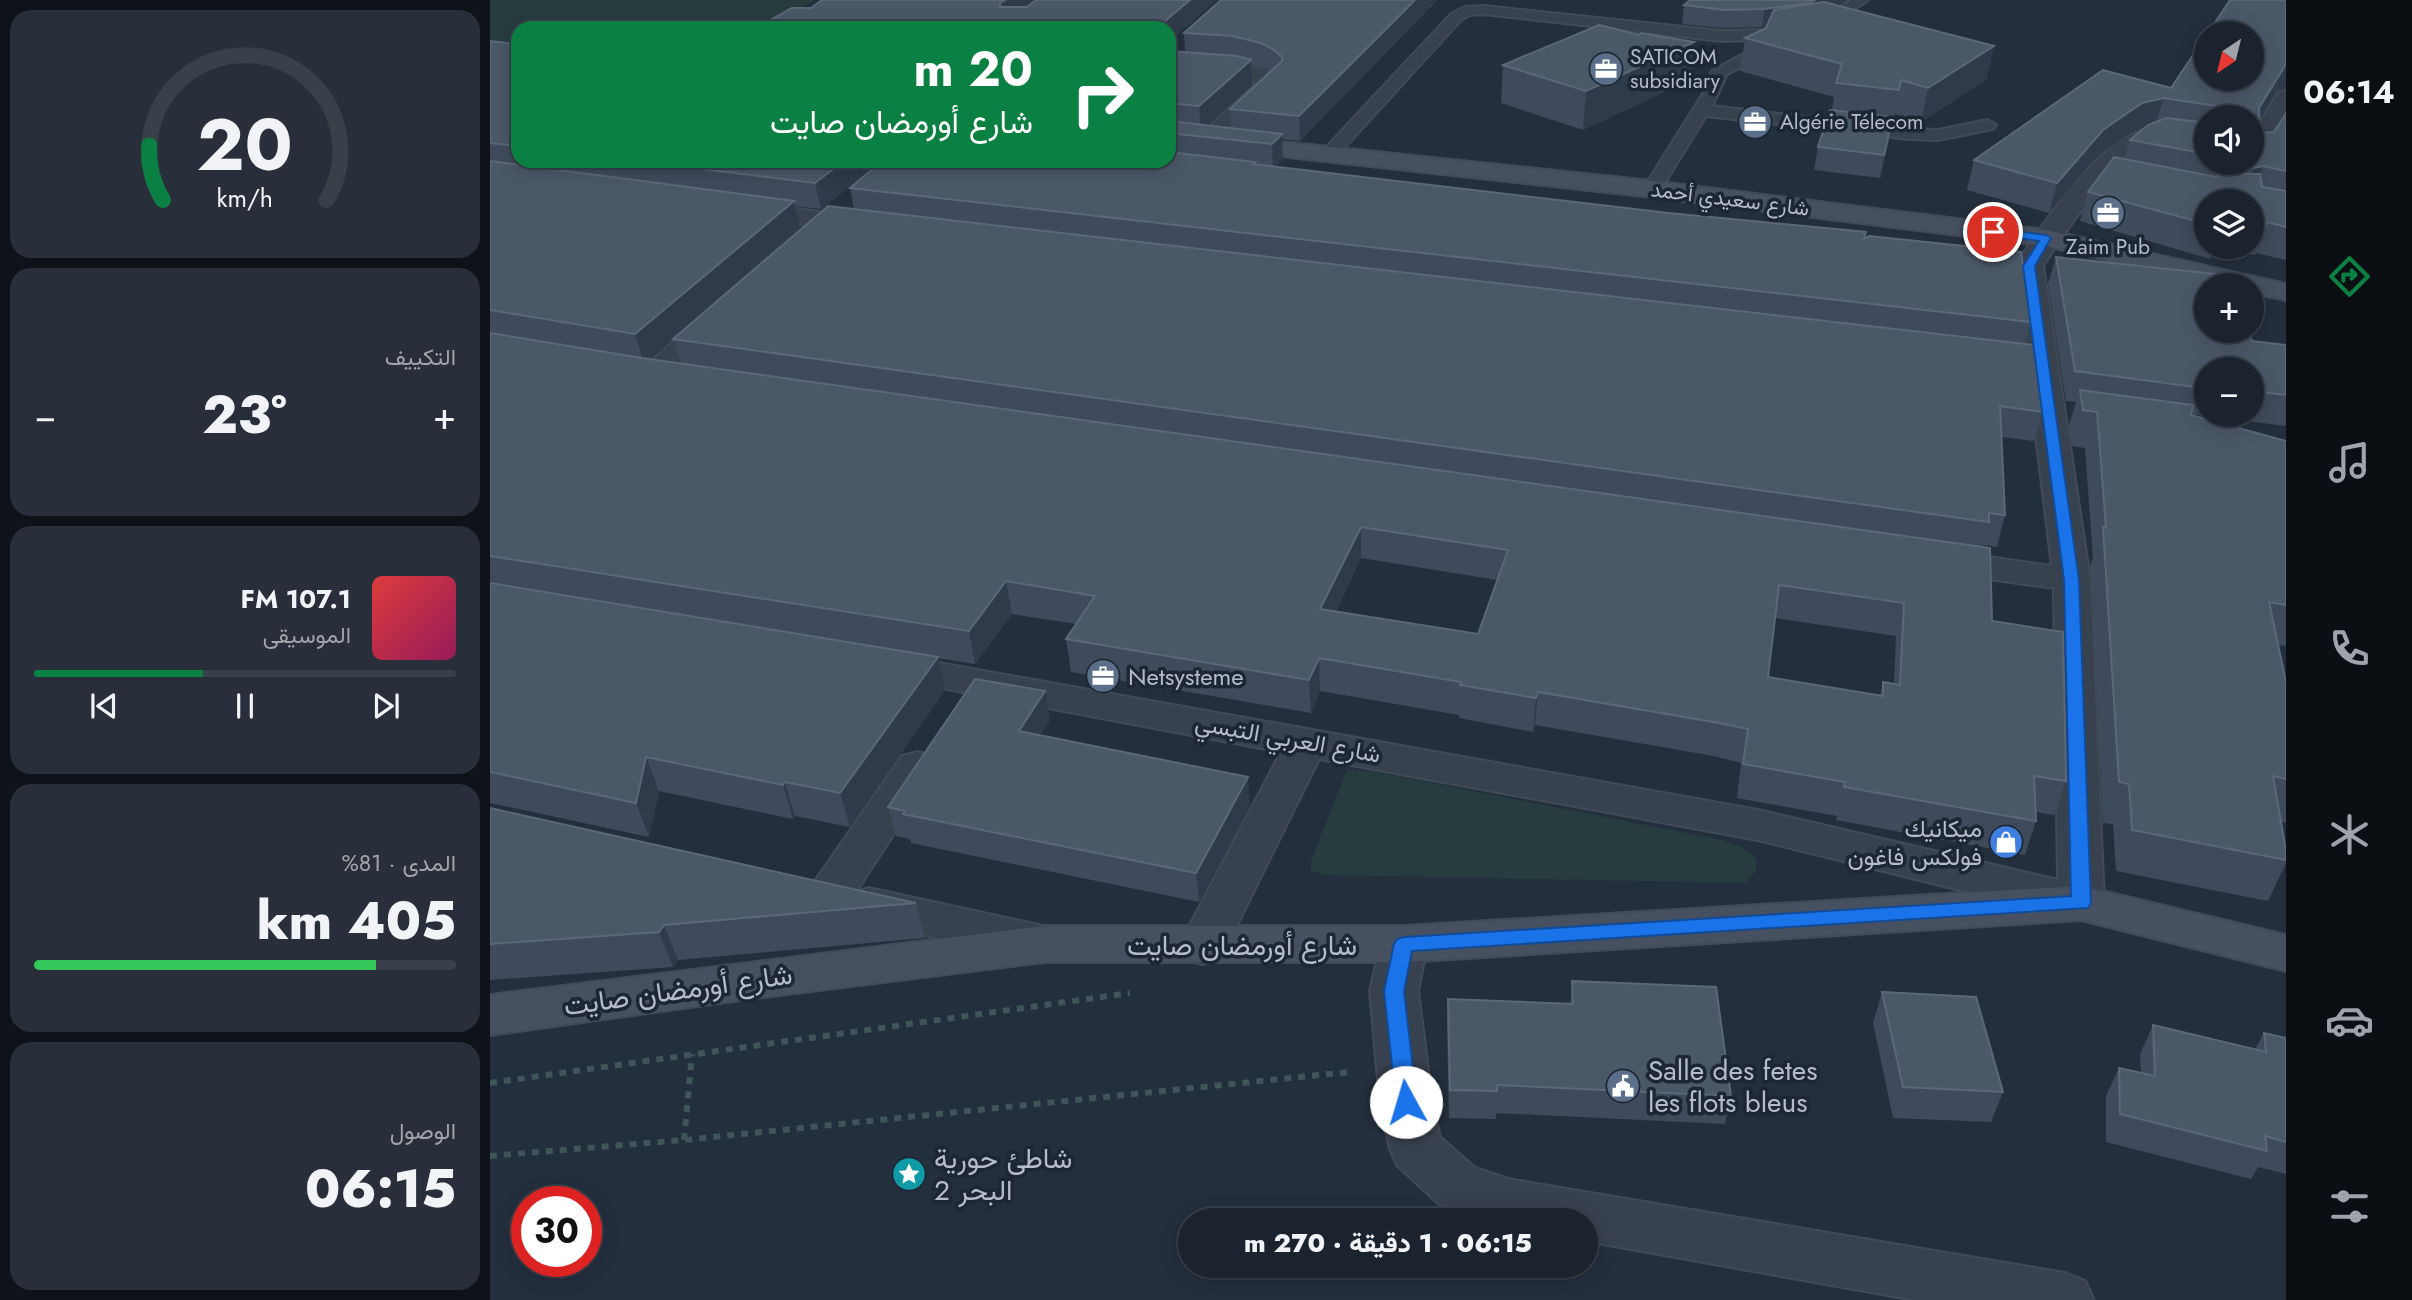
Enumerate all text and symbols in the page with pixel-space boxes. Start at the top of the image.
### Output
north arrow [2194,21,2264,91]
map controls [2194,21,2264,427]
text: 20 m [914,34,1033,104]
place label: SATICOM subsidiary [1630,42,1721,96]
icon: right [1057,49,1148,140]
office icon: SATICOM subsidiary [1587,50,1625,88]
text: 06:14 [2303,69,2395,115]
text: 20 [197,92,293,197]
text: شارع أورمضان صايت [770,99,1033,145]
office icon: Algérie Télecom [1736,103,1774,141]
button: sound [2194,105,2264,175]
place label: Algérie Télecom [1780,107,1923,137]
street label: شارع سعيدي أحمد [1649,174,1811,226]
text: km/h [217,180,273,216]
button: layers [2194,189,2264,259]
office icon: Zaim Pub [2089,194,2127,232]
pin [1963,202,2023,262]
icon: arrive [1974,213,2012,251]
place label: Zaim Pub [2066,232,2150,262]
icon: directions [2325,252,2374,301]
button: + [2194,273,2264,343]
text: التكييف [385,340,456,374]
button: − [2194,357,2264,427]
text: 23° [202,377,287,453]
text: − [34,388,56,443]
text: + [433,388,456,443]
icon: music [2325,438,2374,487]
text: 107.1 FM [241,580,351,618]
text: الموسيقى [263,618,351,652]
icon: phone [2325,624,2374,673]
office icon: Netsysteme [1084,657,1122,695]
place label: Netsysteme [1128,659,1244,694]
icon: previous [85,687,123,725]
icon: pause [226,687,264,725]
icon: next [367,687,405,725]
street label: شارع العربي التبسي [1192,704,1383,773]
icon: climate [2325,810,2374,859]
place label: ميكانيك فولكس فاغون [1848,811,1982,874]
shop icon: ميكانيك فولكس فاغون [1987,823,2025,861]
text: المدى · 81% [341,846,456,880]
text: 405 km [257,883,456,959]
street label: شارع أورمضان صايت [1127,925,1357,966]
street label: شارع أورمضان صايت [561,954,795,1026]
icon: car [2325,996,2374,1045]
place label: Salle des fetes les flots bleus [1648,1050,1817,1123]
position arrow [1369,1065,1443,1139]
public building icon: Salle des fetes les flots bleus [1604,1067,1642,1105]
text: الوصول [390,1114,456,1148]
place label: شاطئ حورية البحر 2 [934,1138,1072,1211]
text: 06:15 [305,1151,456,1227]
place icon: شاطئ حورية البحر 2 [890,1155,928,1193]
icon: filters [2325,1182,2374,1231]
speed limit sign: 30 [511,1186,602,1277]
text: 06:15 · 1 دقيقة · 270 m [1244,1224,1532,1262]

